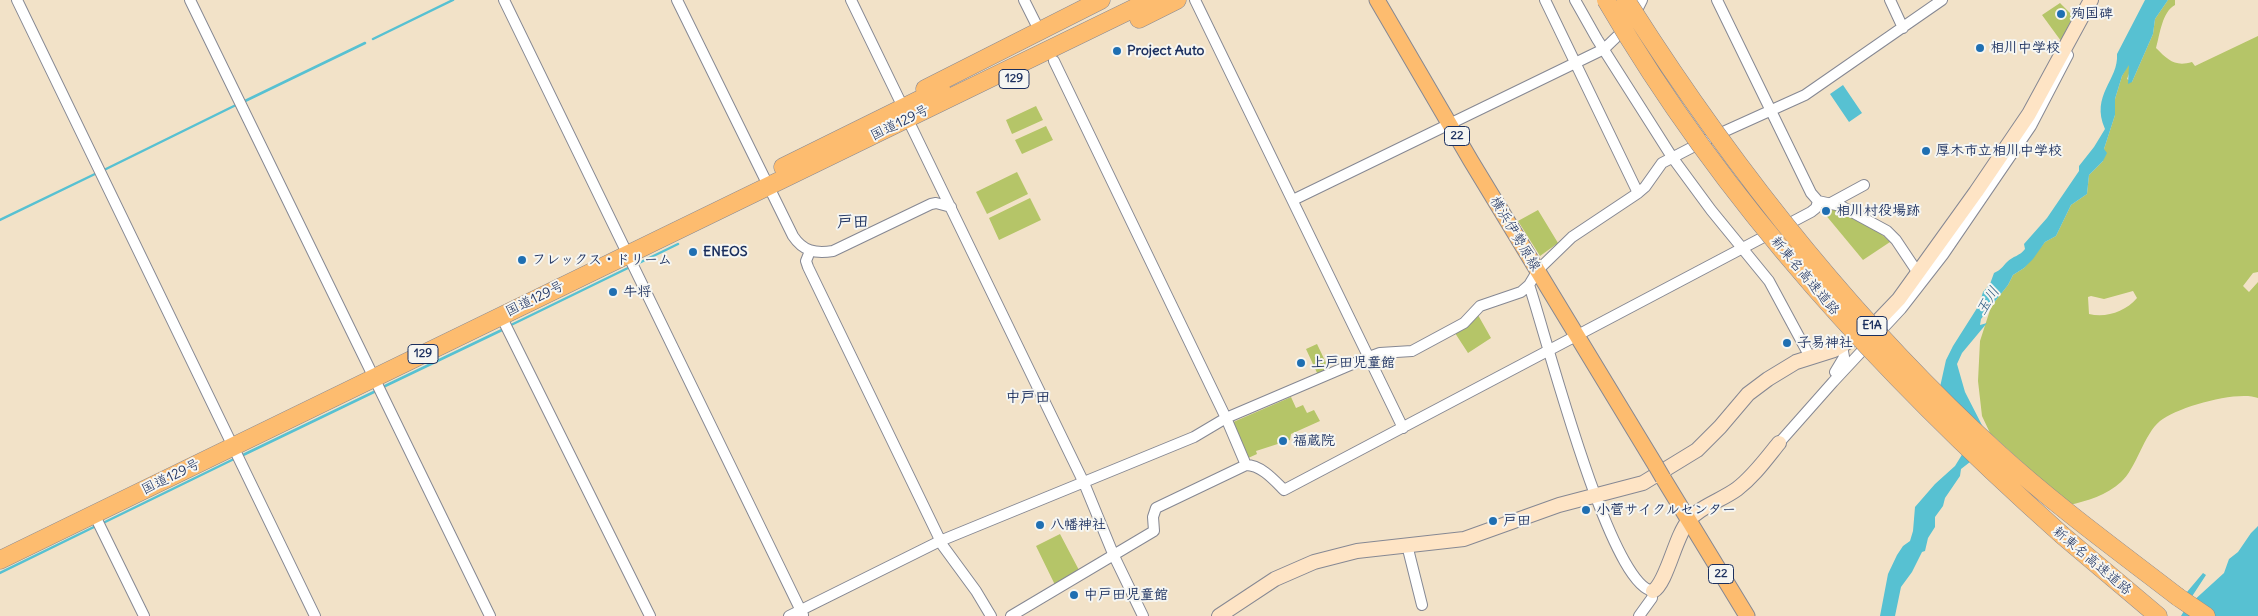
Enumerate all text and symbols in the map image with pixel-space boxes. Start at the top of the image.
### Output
place label: 殉国碑 [2071,6,2113,22]
marker: 殉国碑 [2055,8,2067,20]
place label: 相川中学校 [1990,40,2060,56]
marker: 相川中学校 [1974,42,1986,54]
place label: Project Auto [1127,43,1204,59]
marker: Project Auto [1111,45,1123,57]
road number: 129 [999,70,1029,88]
street label: 国道129号 [868,102,932,144]
road number: 22 [1444,126,1470,146]
place label: 厚木市立相川中学校 [1936,143,2062,159]
marker: 厚木市立相川中学校 [1920,145,1932,157]
street label: 横浜伊勢原線 [1486,194,1544,274]
place label: 相川村役場跡 [1836,203,1920,219]
marker: 相川村役場跡 [1820,205,1832,217]
district label: 戸田 [837,212,869,232]
street label: 新東名高速道路 [1767,233,1843,319]
place label: ENEOS [703,244,748,260]
marker: ENEOS [687,246,699,258]
place label: フレックス・ドリーム [532,252,672,268]
marker: フレックス・ドリーム [516,254,528,266]
street label: 国道129号 [503,278,567,320]
place label: 牛将 [623,284,651,300]
water label: 玉川 [1972,284,2004,318]
marker: 牛将 [607,286,619,298]
road number: E1A [1857,316,1887,336]
place label: 子易神社 [1797,335,1853,351]
marker: 子易神社 [1781,337,1793,349]
road number: 129 [408,344,438,364]
place label: 上戸田児童館 [1311,355,1395,371]
marker: 上戸田児童館 [1295,357,1307,369]
district label: 中戸田 [1006,389,1050,407]
place label: 福蔵院 [1293,433,1335,449]
marker: 福蔵院 [1277,435,1289,447]
street label: 国道129号 [139,456,203,498]
place label: 小菅サイクルセンター [1596,502,1736,518]
marker: 小菅サイクルセンター [1580,504,1592,516]
place label: 戸田 [1503,513,1531,529]
marker: 戸田 [1487,515,1499,527]
place label: 八幡神社 [1050,517,1106,533]
marker: 八幡神社 [1034,519,1046,531]
street label: 新東名高速道路 [2049,523,2135,599]
road number: 22 [1708,564,1734,584]
place label: 中戸田児童館 [1084,587,1168,603]
marker: 中戸田児童館 [1068,589,1080,601]

